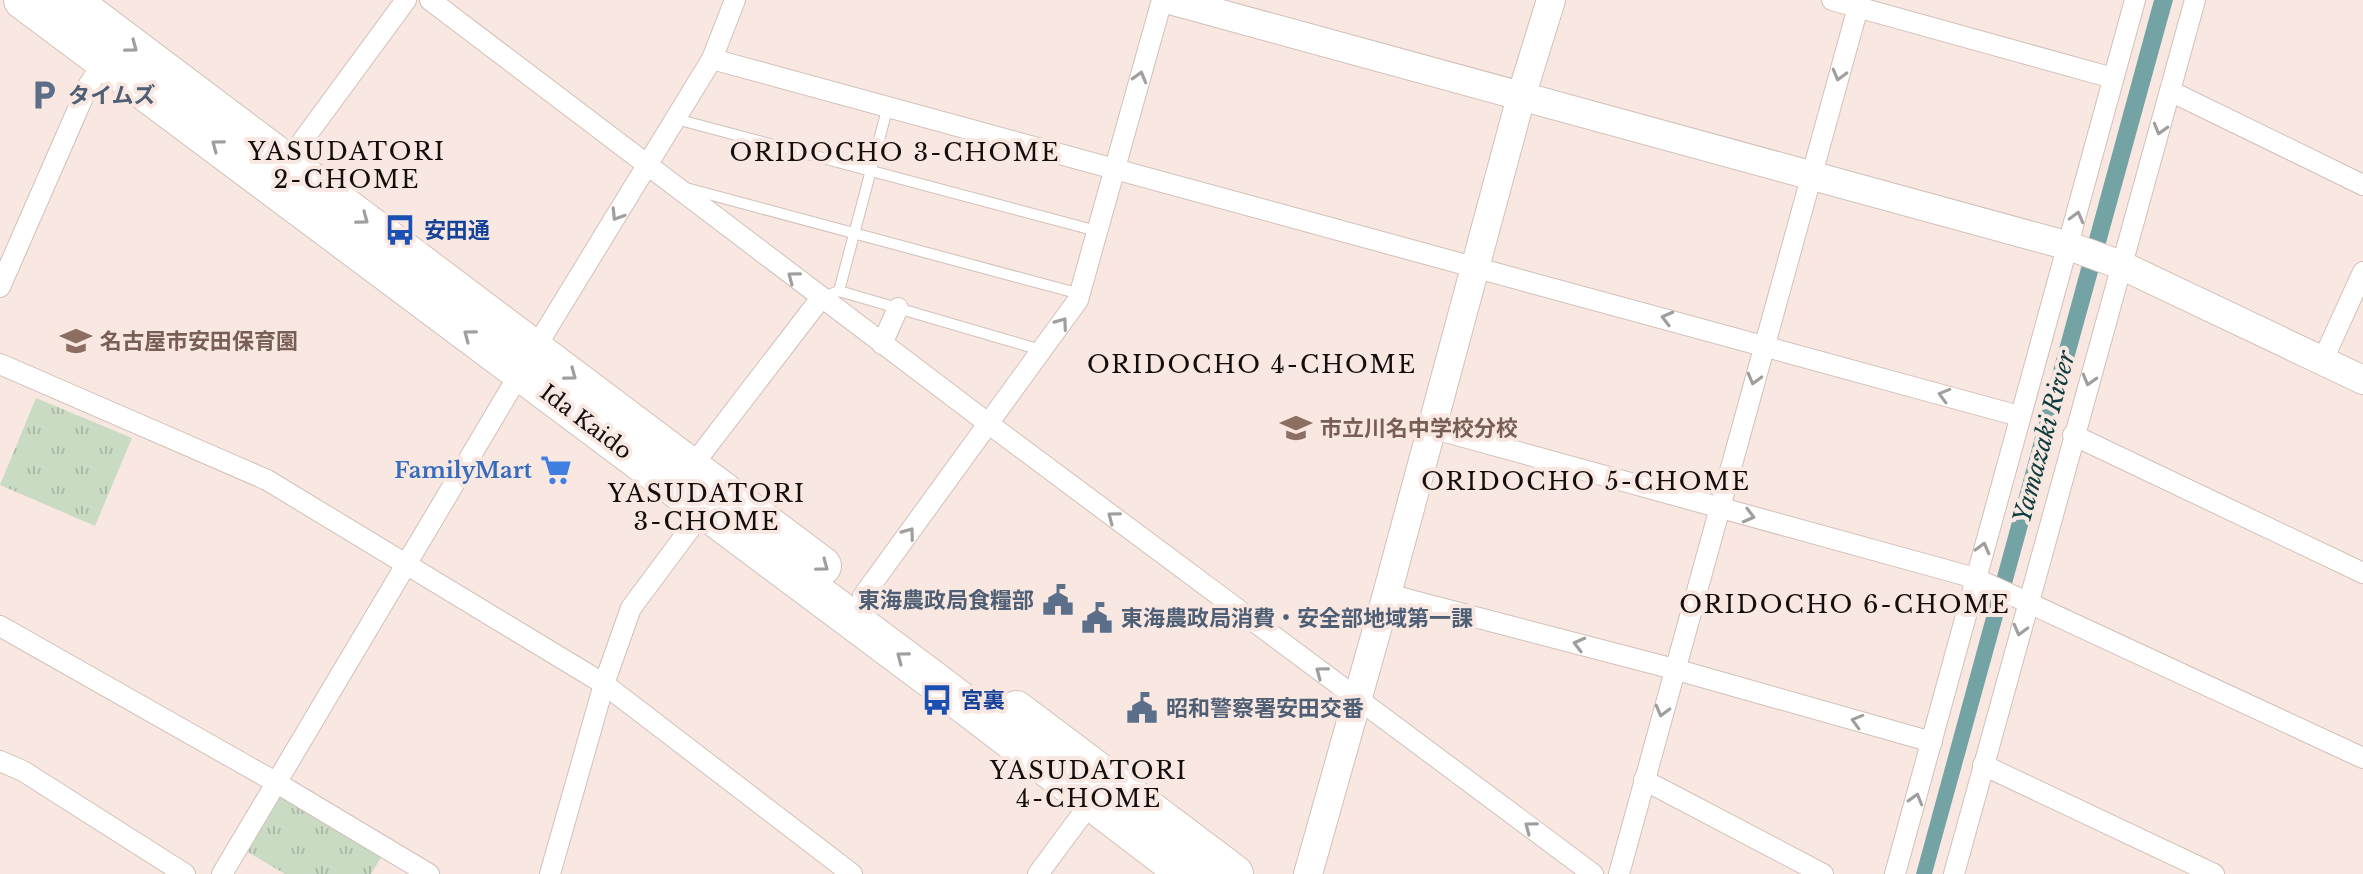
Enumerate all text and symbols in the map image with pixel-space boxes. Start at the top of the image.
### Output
one-way arrow [124,37,138,51]
one-way arrow [1832,68,1848,82]
one-way arrow [1131,71,1147,85]
parking icon: タイムズ [27,78,61,112]
place label: タイムズ [68,82,156,109]
one-way arrow [2152,122,2169,136]
district label: YASUDATORI 2-CHOME [247,137,446,194]
district label: ORIDOCHO 3-CHOME [730,138,1060,167]
one-way arrow [211,140,226,154]
one-way arrow [612,206,627,221]
one-way arrow [354,209,369,223]
one-way arrow [2067,210,2084,224]
bus stop icon: 安田通 [383,213,417,247]
place label: 安田通 [424,217,490,244]
one-way arrow [787,272,802,287]
one-way arrow [1660,311,1674,328]
one-way arrow [1052,318,1066,332]
school or university icon: 名古屋市安田保育園 [59,324,93,358]
place label: 名古屋市安田保育園 [100,328,298,355]
one-way arrow [463,330,478,344]
water label: Yamazaki River [2007,347,2081,526]
district label: ORIDOCHO 4-CHOME [1087,350,1417,379]
one-way arrow [562,365,577,380]
one-way arrow [1747,372,1763,386]
one-way arrow [2082,372,2098,386]
street label: Ida Kaido [535,379,637,465]
one-way arrow [1938,388,1952,404]
school or university icon: 市立川名中学校分校 [1279,411,1313,445]
place label: 市立川名中学校分校 [1320,415,1518,442]
supermarket icon: FamilyMart [539,453,573,487]
place label: FamilyMart [394,457,533,484]
district label: ORIDOCHO 5-CHOME [1421,467,1751,496]
district label: YASUDATORI 3-CHOME [607,479,806,536]
one-way arrow [1742,506,1756,523]
one-way arrow [1107,512,1122,527]
one-way arrow [899,528,913,542]
one-way arrow [1974,541,1990,555]
one-way arrow [814,557,829,571]
public building icon: 東海農政局食糧部 [1041,583,1075,617]
place label: 東海農政局食糧部 [858,587,1034,614]
district label: ORIDOCHO 6-CHOME [1679,590,2011,619]
public building icon: 東海農政局消費・安全部地域第一課 [1080,601,1114,635]
place label: 東海農政局消費・安全部地域第一課 [1121,605,1473,632]
one-way arrow [2013,623,2030,637]
one-way arrow [1573,637,1587,654]
one-way arrow [897,653,911,667]
one-way arrow [1316,668,1330,682]
bus stop icon: 宮裏 [920,683,954,717]
place label: 宮裏 [961,687,1005,714]
public building icon: 昭和警察署安田交番 [1125,691,1159,725]
place label: 昭和警察署安田交番 [1166,695,1364,722]
one-way arrow [1655,704,1672,718]
one-way arrow [1850,714,1864,730]
district label: YASUDATORI 4-CHOME [989,756,1188,813]
one-way arrow [1907,792,1923,806]
one-way arrow [1524,823,1539,837]

